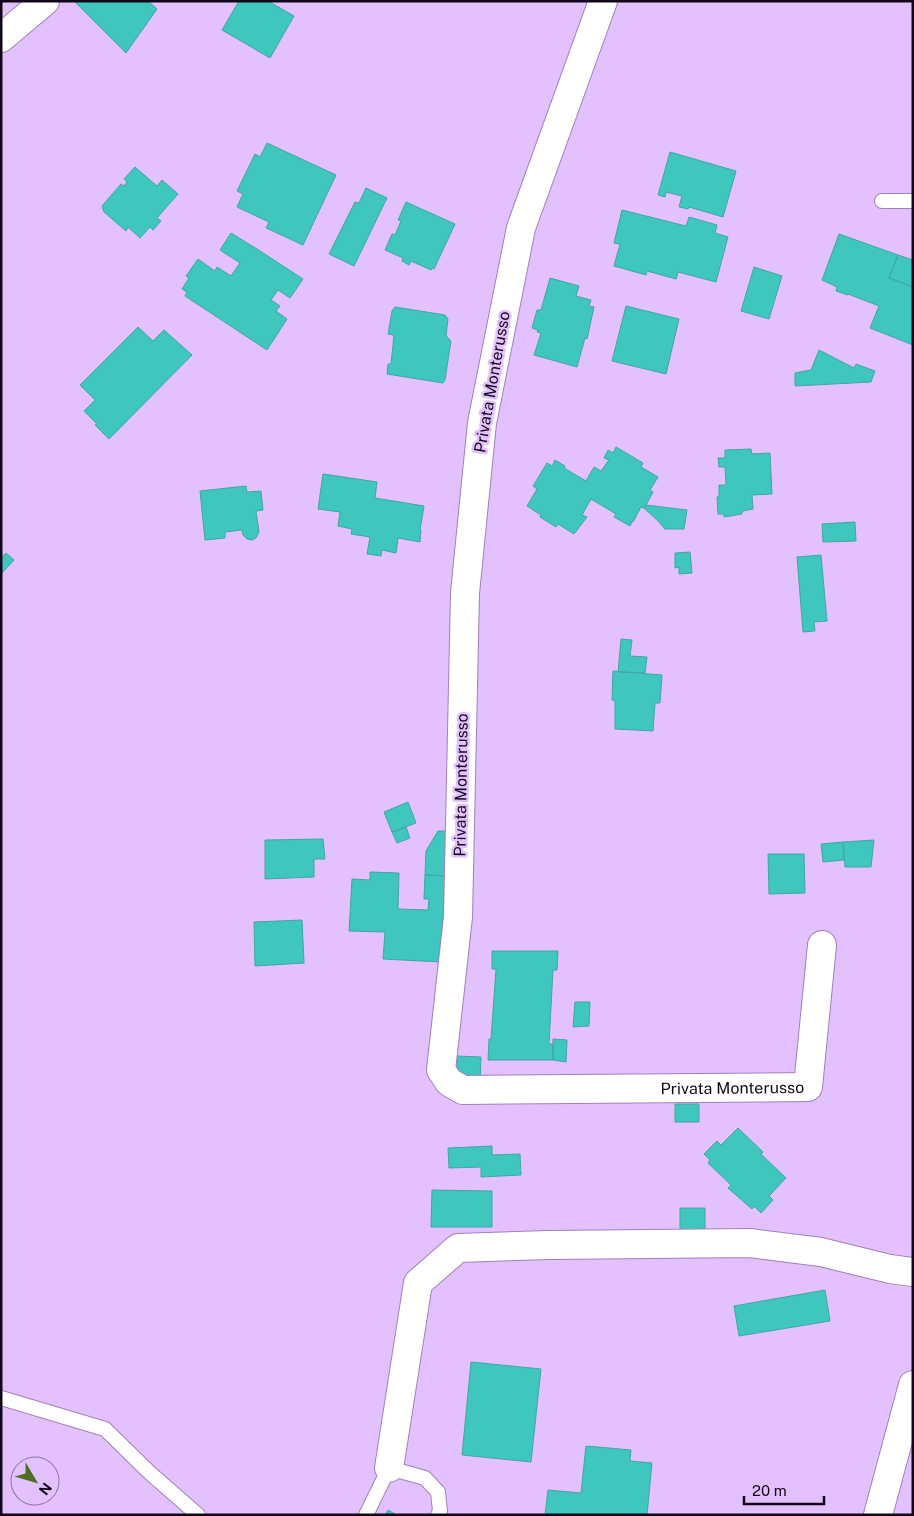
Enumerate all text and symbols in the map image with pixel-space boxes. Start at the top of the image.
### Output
street label: Privata Monterusso [470,310,514,454]
street label: Privata Monterusso [450,713,472,857]
street label: Privata Monterusso [660,1078,804,1098]
north arrow [10,1456,60,1506]
scale bar [744,1474,824,1506]
text: N [36,1480,55,1498]
text: 20 m [752,1482,787,1499]

